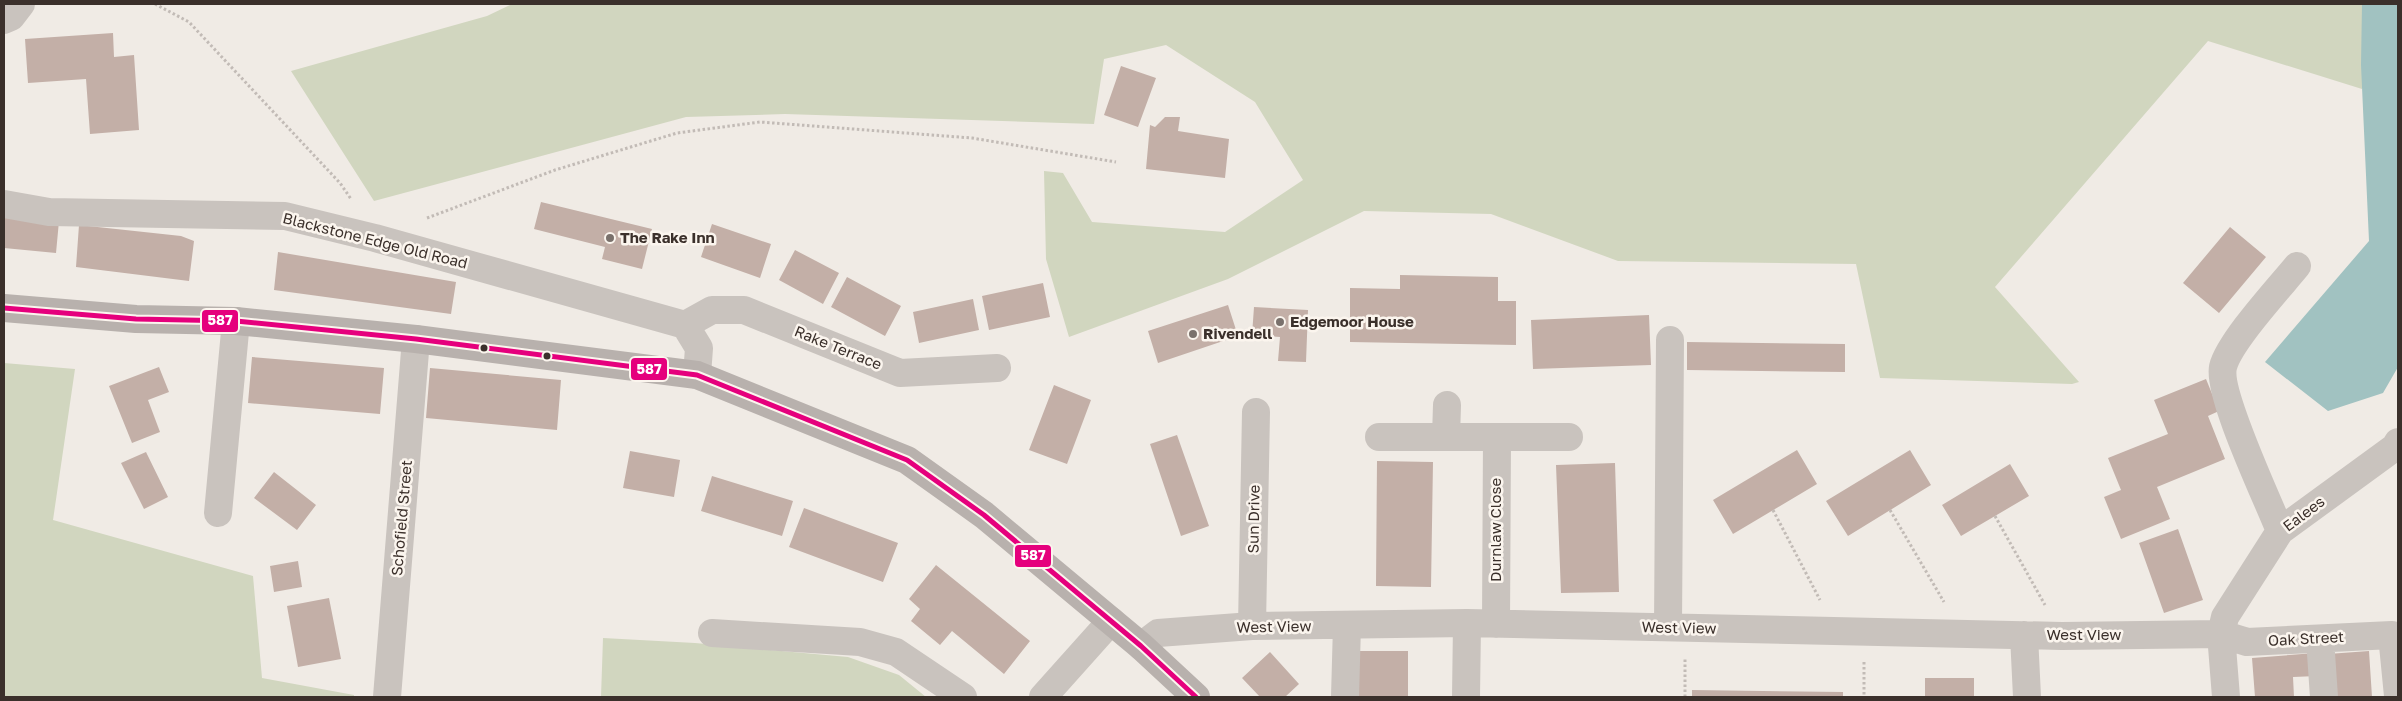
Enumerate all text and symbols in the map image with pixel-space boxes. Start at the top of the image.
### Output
street label: Blackstone Edge Old Road [281,208,470,272]
place label: The Rake Inn [620,228,715,246]
marker: The Rake Inn [604,232,616,244]
line badge: 587 [201,309,239,333]
text: 587 [207,311,233,328]
place label: Edgemoor House [1290,312,1414,330]
marker: Edgemoor House [1274,316,1286,328]
street label: Rake Terrace [792,321,885,373]
place label: Rivendell [1203,324,1272,342]
marker: Rivendell [1187,328,1199,340]
unlabelled marker [479,343,489,353]
unlabelled marker [542,351,552,361]
line badge: 587 [630,357,668,381]
text: 587 [636,360,662,377]
street label: Schofield Street [387,459,415,577]
street label: Durnlaw Close [1486,478,1504,582]
street label: Sun Drive [1243,484,1263,554]
street label: Ealees [2279,492,2328,535]
line badge: 587 [1014,544,1052,568]
text: 587 [1020,546,1046,563]
street label: West View [1236,616,1312,636]
street label: West View [1641,617,1717,637]
street label: West View [2047,625,2121,643]
street label: Oak Street [2267,627,2344,649]

